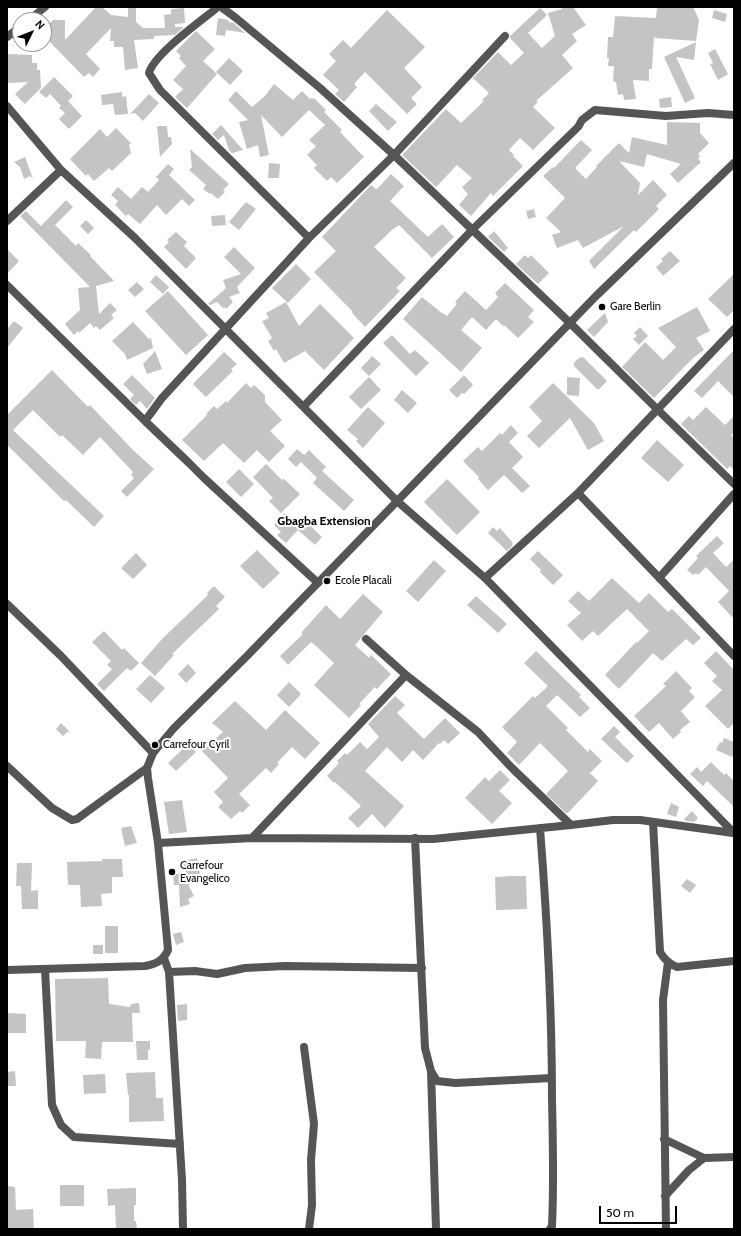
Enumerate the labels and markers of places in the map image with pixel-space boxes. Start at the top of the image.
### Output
place label: Gare Berlin [610,300,661,314]
marker: Gare Berlin [597,302,607,312]
place label: Ecole Placali [335,574,392,588]
marker: Ecole Placali [322,576,332,586]
place label: Carrefour Cyril [163,738,229,752]
marker: Carrefour Cyril [150,740,160,750]
place label: Carrefour Evangelico [180,859,230,885]
marker: Carrefour Evangelico [167,867,177,877]

